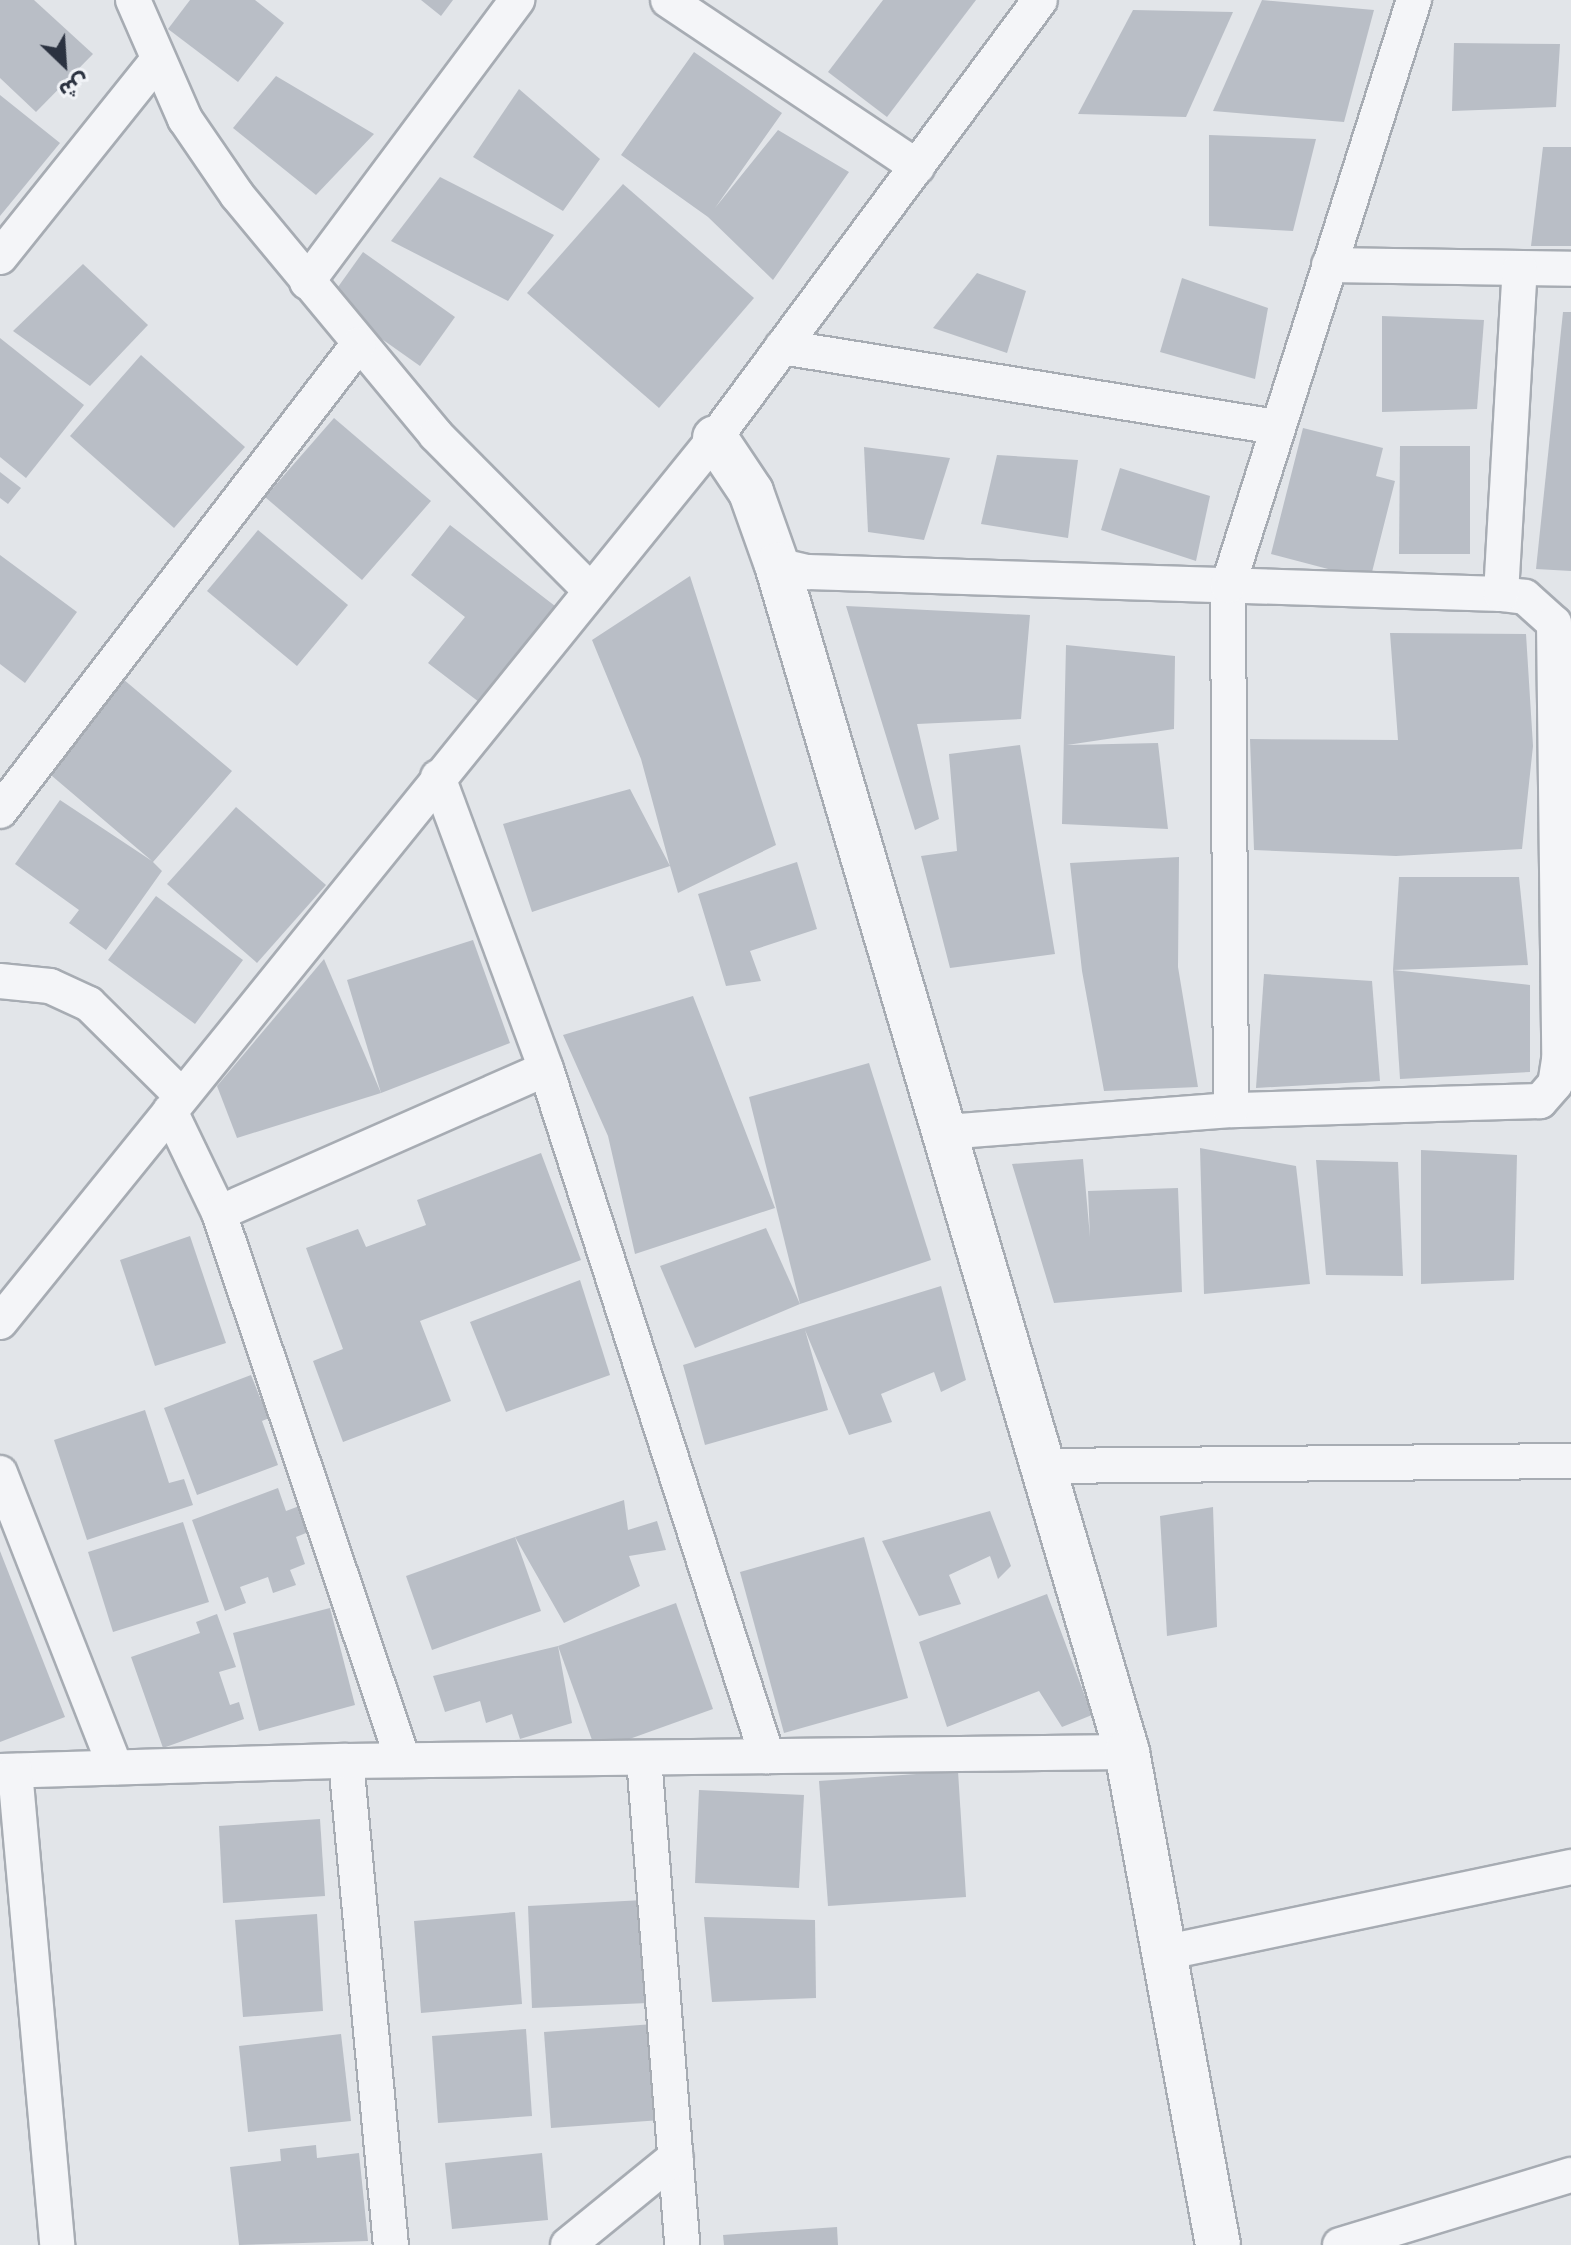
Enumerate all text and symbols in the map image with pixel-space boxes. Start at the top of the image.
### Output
north arrow [24,24,104,104]
text: ش [55,68,94,105]

